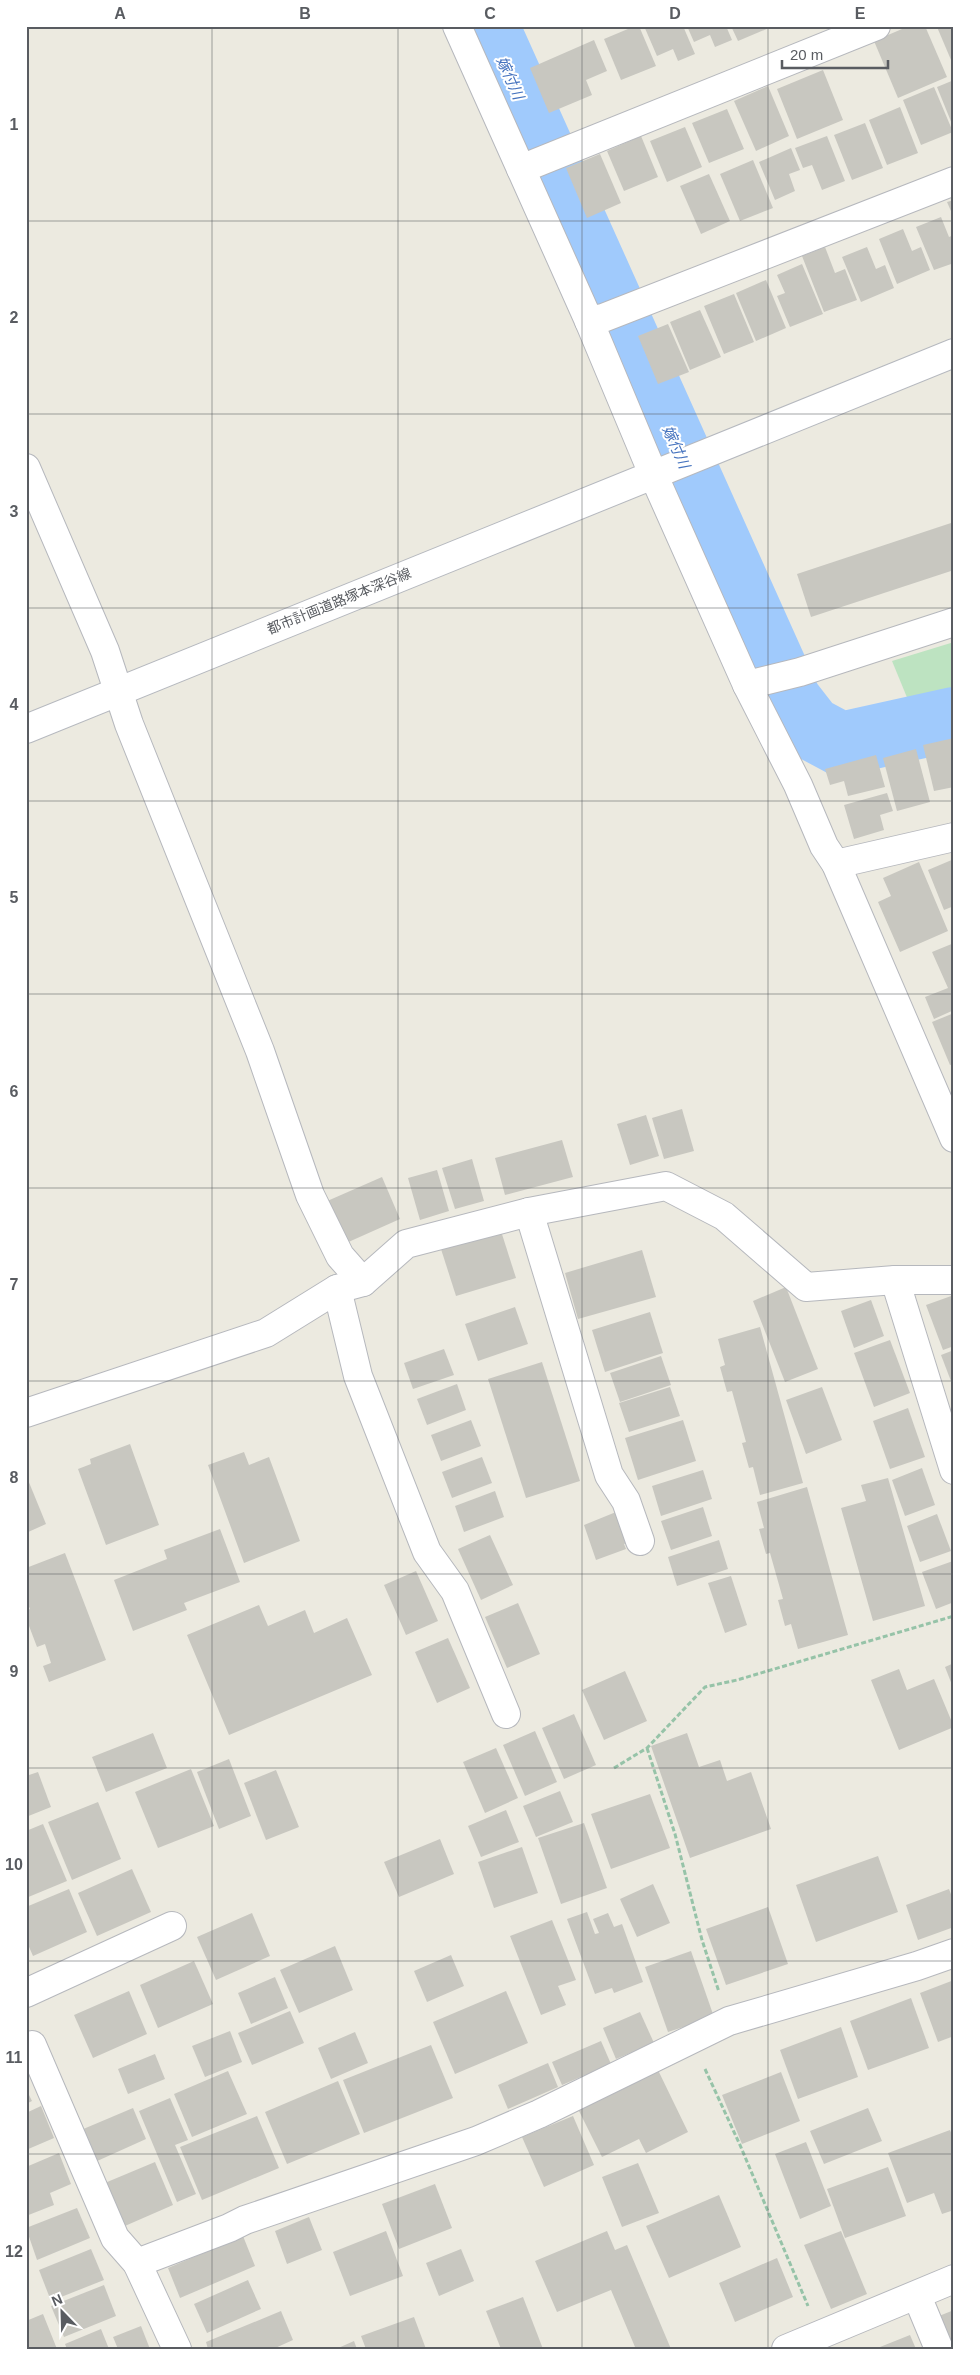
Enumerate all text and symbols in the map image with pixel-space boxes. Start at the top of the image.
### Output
text: A [114,5,126,22]
text: B [299,5,311,22]
text: C [484,5,496,22]
text: D [669,5,681,22]
text: E [855,5,866,22]
scale bar [782,38,889,70]
text: 20 m [790,46,823,63]
water label: 嫁付川 [494,54,528,104]
text: 1 [10,116,19,133]
text: 2 [10,309,19,326]
water label: 嫁付川 [660,423,694,473]
text: 3 [10,503,19,520]
street label: 都市計画道路塚本深谷線 [265,565,413,637]
text: 4 [10,696,19,713]
text: 5 [10,889,19,906]
text: 6 [10,1083,19,1100]
text: 7 [10,1276,19,1293]
text: 8 [10,1469,19,1486]
text: 9 [10,1663,19,1680]
text: 10 [5,1856,23,1873]
text: 11 [6,2049,23,2066]
text: 12 [5,2243,23,2260]
north arrow [38,2288,88,2338]
text: N [49,2291,65,2309]

